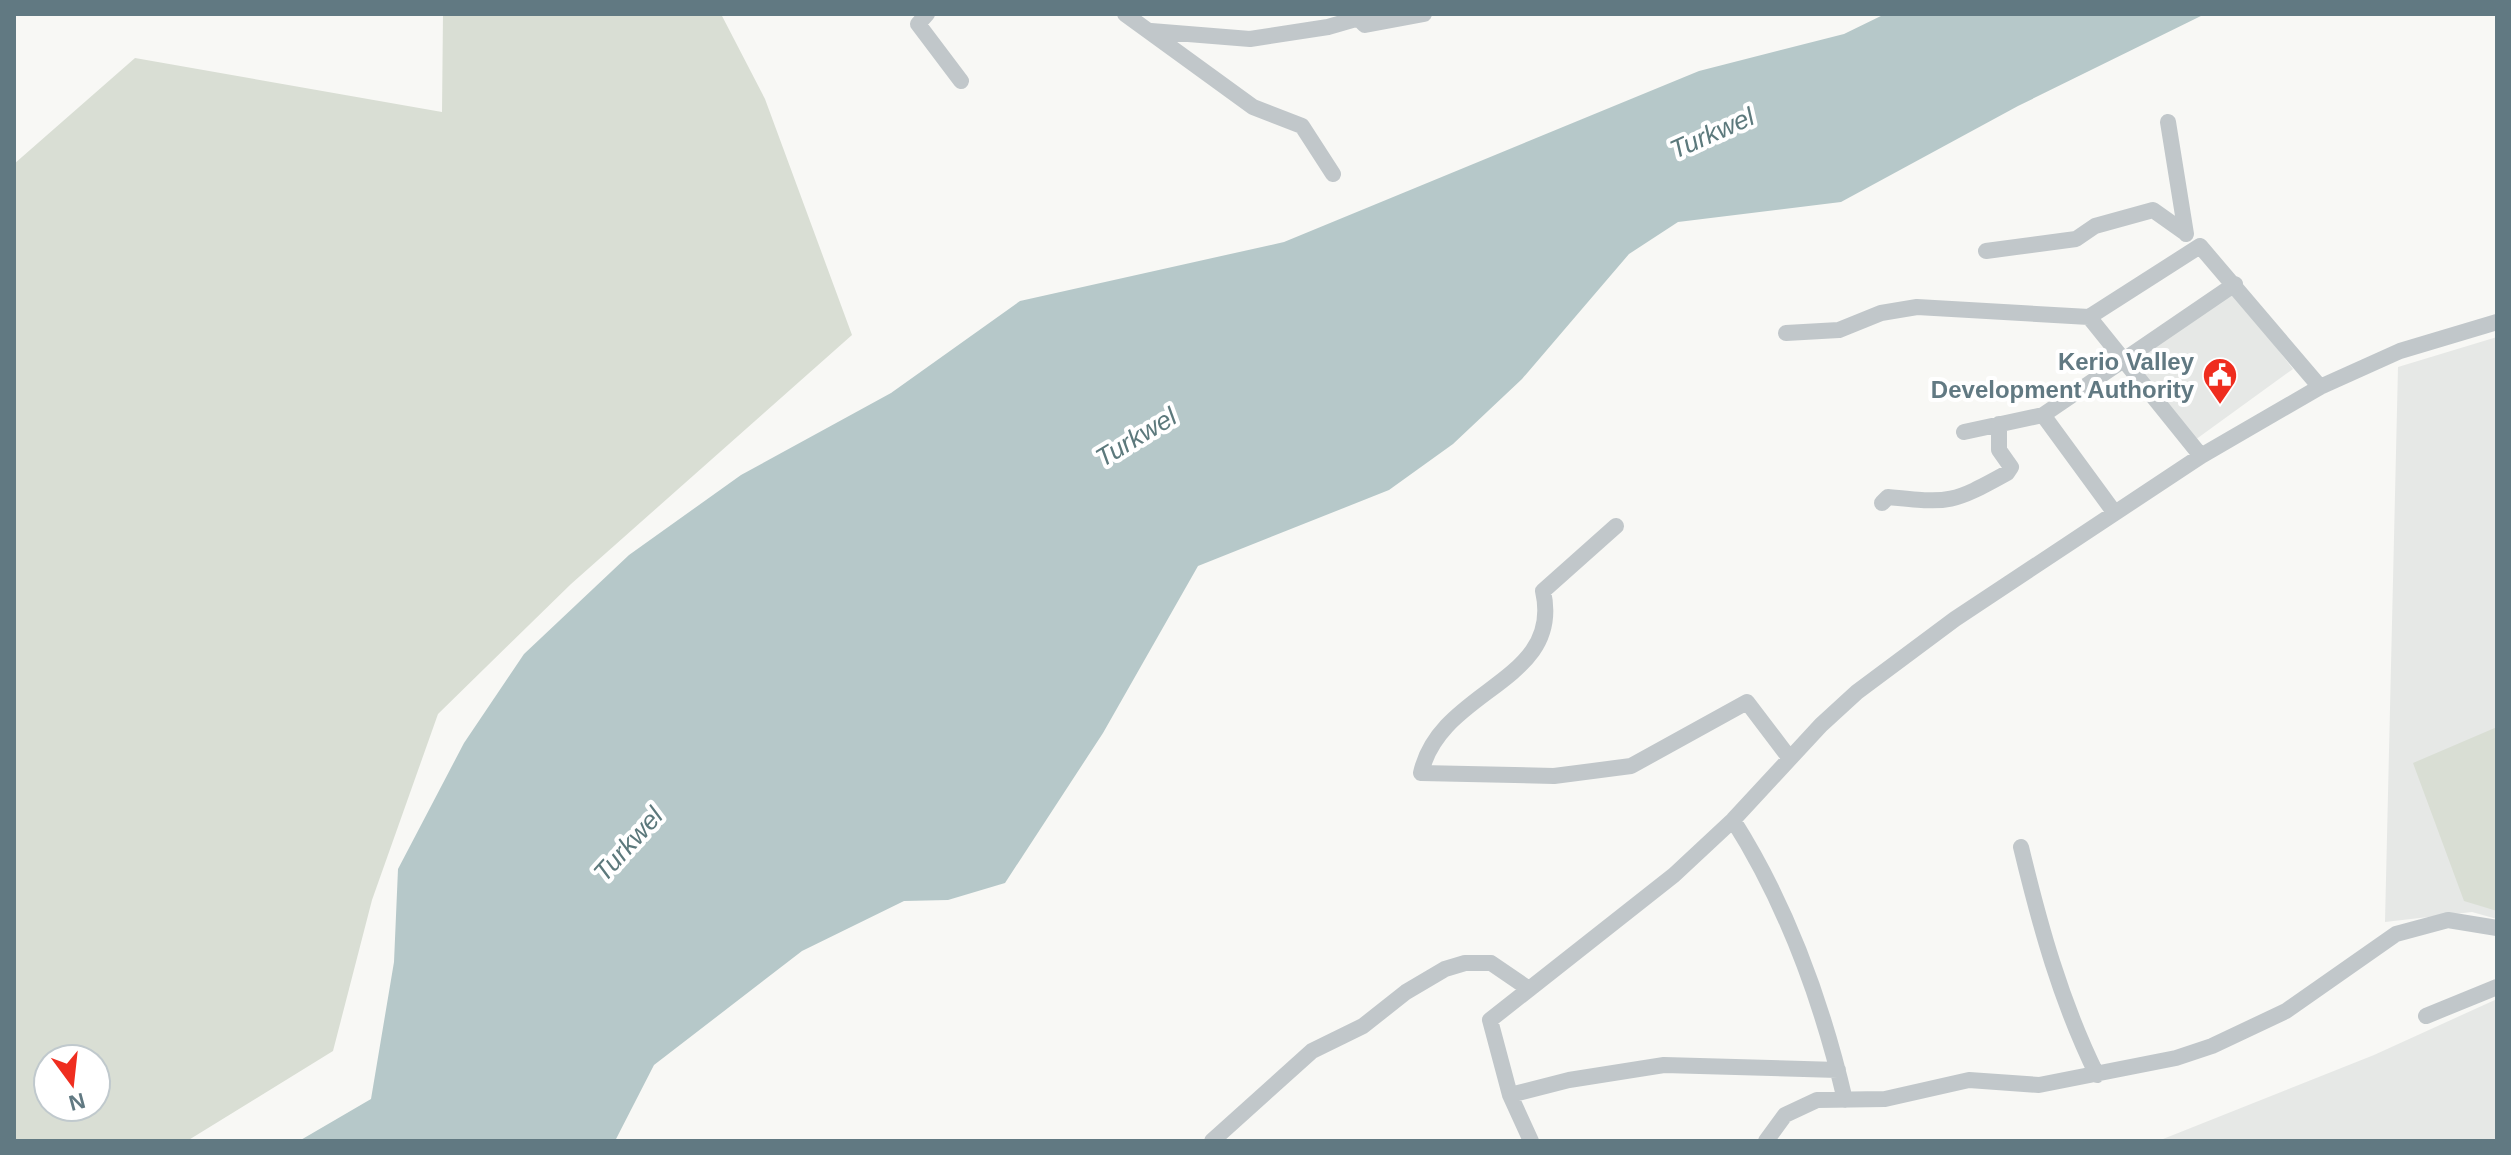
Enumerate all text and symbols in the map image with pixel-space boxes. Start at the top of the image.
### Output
water label: Turkwel [1665,101,1760,165]
place label: Kerio Valley Development Authority [1931,348,2195,403]
public building icon: Kerio Valley Development Authority [2201,356,2239,406]
water label: Turkwel [1090,401,1183,473]
water label: Turkwel [587,800,670,887]
north arrow [32,1043,112,1123]
text: N [66,1088,88,1116]

